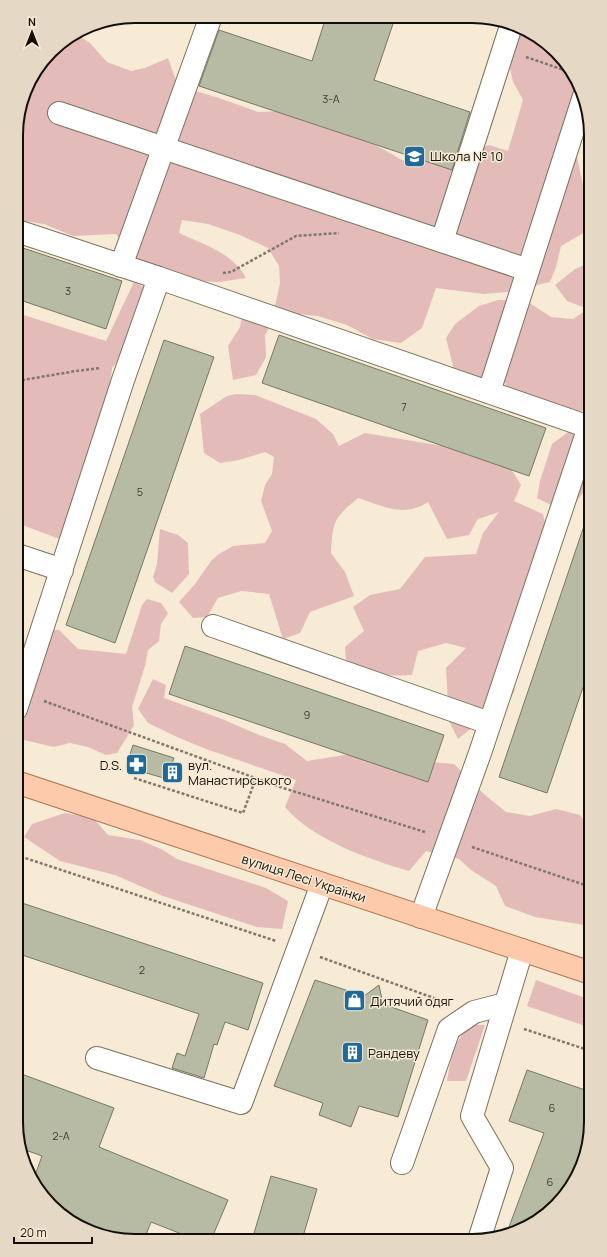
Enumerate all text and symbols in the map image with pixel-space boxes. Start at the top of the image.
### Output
north arrow [12,12,52,52]
text: N [28,14,36,29]
house number: 3-А [322,91,340,106]
school or university icon: Школа № 10 [401,143,427,169]
place label: Школа № 10 [430,147,503,165]
house number: 3 [65,283,71,298]
house number: 7 [401,399,407,414]
house number: 5 [137,484,143,499]
house number: 9 [304,707,311,722]
pharmacy icon: D.S. [124,752,150,778]
place label: D.S. [100,756,122,774]
place label: вул. Манастирського [188,756,292,789]
building icon: вул. Манастирського [159,759,185,785]
street label: вулиця Лесі Українки [240,849,368,907]
house number: 2 [139,962,145,977]
shop icon: Дитячий одяг [341,988,367,1014]
place label: Дитячий одяг [370,992,454,1010]
building icon: Рандеву [339,1040,365,1066]
place label: Рандеву [368,1044,420,1062]
house number: 6 [549,1100,556,1115]
house number: 2-А [52,1128,70,1143]
house number: 6 [547,1174,554,1189]
scale bar [14,1219,92,1245]
text: 20 m [20,1224,47,1241]

